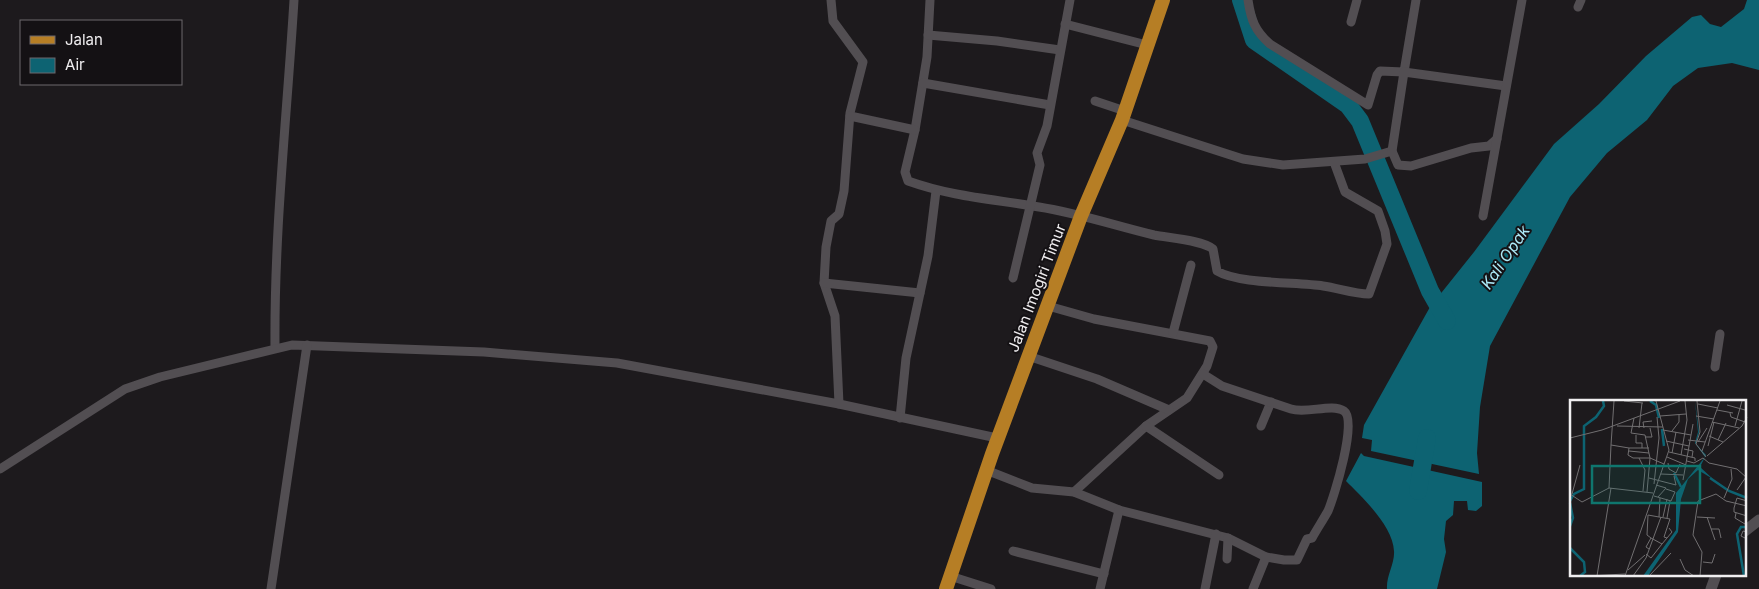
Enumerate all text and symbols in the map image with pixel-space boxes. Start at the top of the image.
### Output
legend [20,20,182,85]
text: Jalan [65,30,103,49]
text: Air [65,55,85,74]
street label: Jalan Imogiri Timur [1003,221,1070,355]
water label: Kali Opak [1476,221,1534,293]
inset map [1570,400,1746,576]

